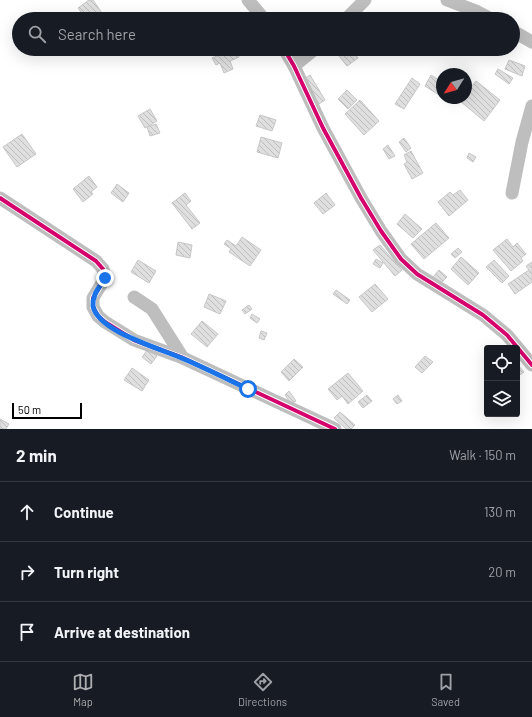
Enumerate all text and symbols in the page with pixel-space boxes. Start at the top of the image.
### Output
search box [12,12,520,56]
icon: search [26,23,48,45]
text: Search here [58,25,136,43]
north arrow [436,68,472,104]
route end [96,269,114,287]
map controls [484,345,520,417]
button: locate [484,345,520,381]
route start [239,380,257,398]
button: layers [484,381,520,417]
scale bar [12,401,82,420]
text: 50 m [18,403,41,416]
text: 2 min [16,445,57,465]
text: Walk · 150 m [449,447,516,463]
icon: ahead [16,501,38,523]
text: Continue [54,503,114,521]
text: 130 m [484,504,516,520]
icon: right [16,561,38,583]
text: Turn right [54,563,119,581]
text: 20 m [488,564,516,580]
icon: arrive [16,621,38,643]
text: Arrive at destination [54,623,190,641]
tab: Map [72,671,94,708]
tab: Directions [238,671,287,708]
tab: Saved [431,671,460,708]

